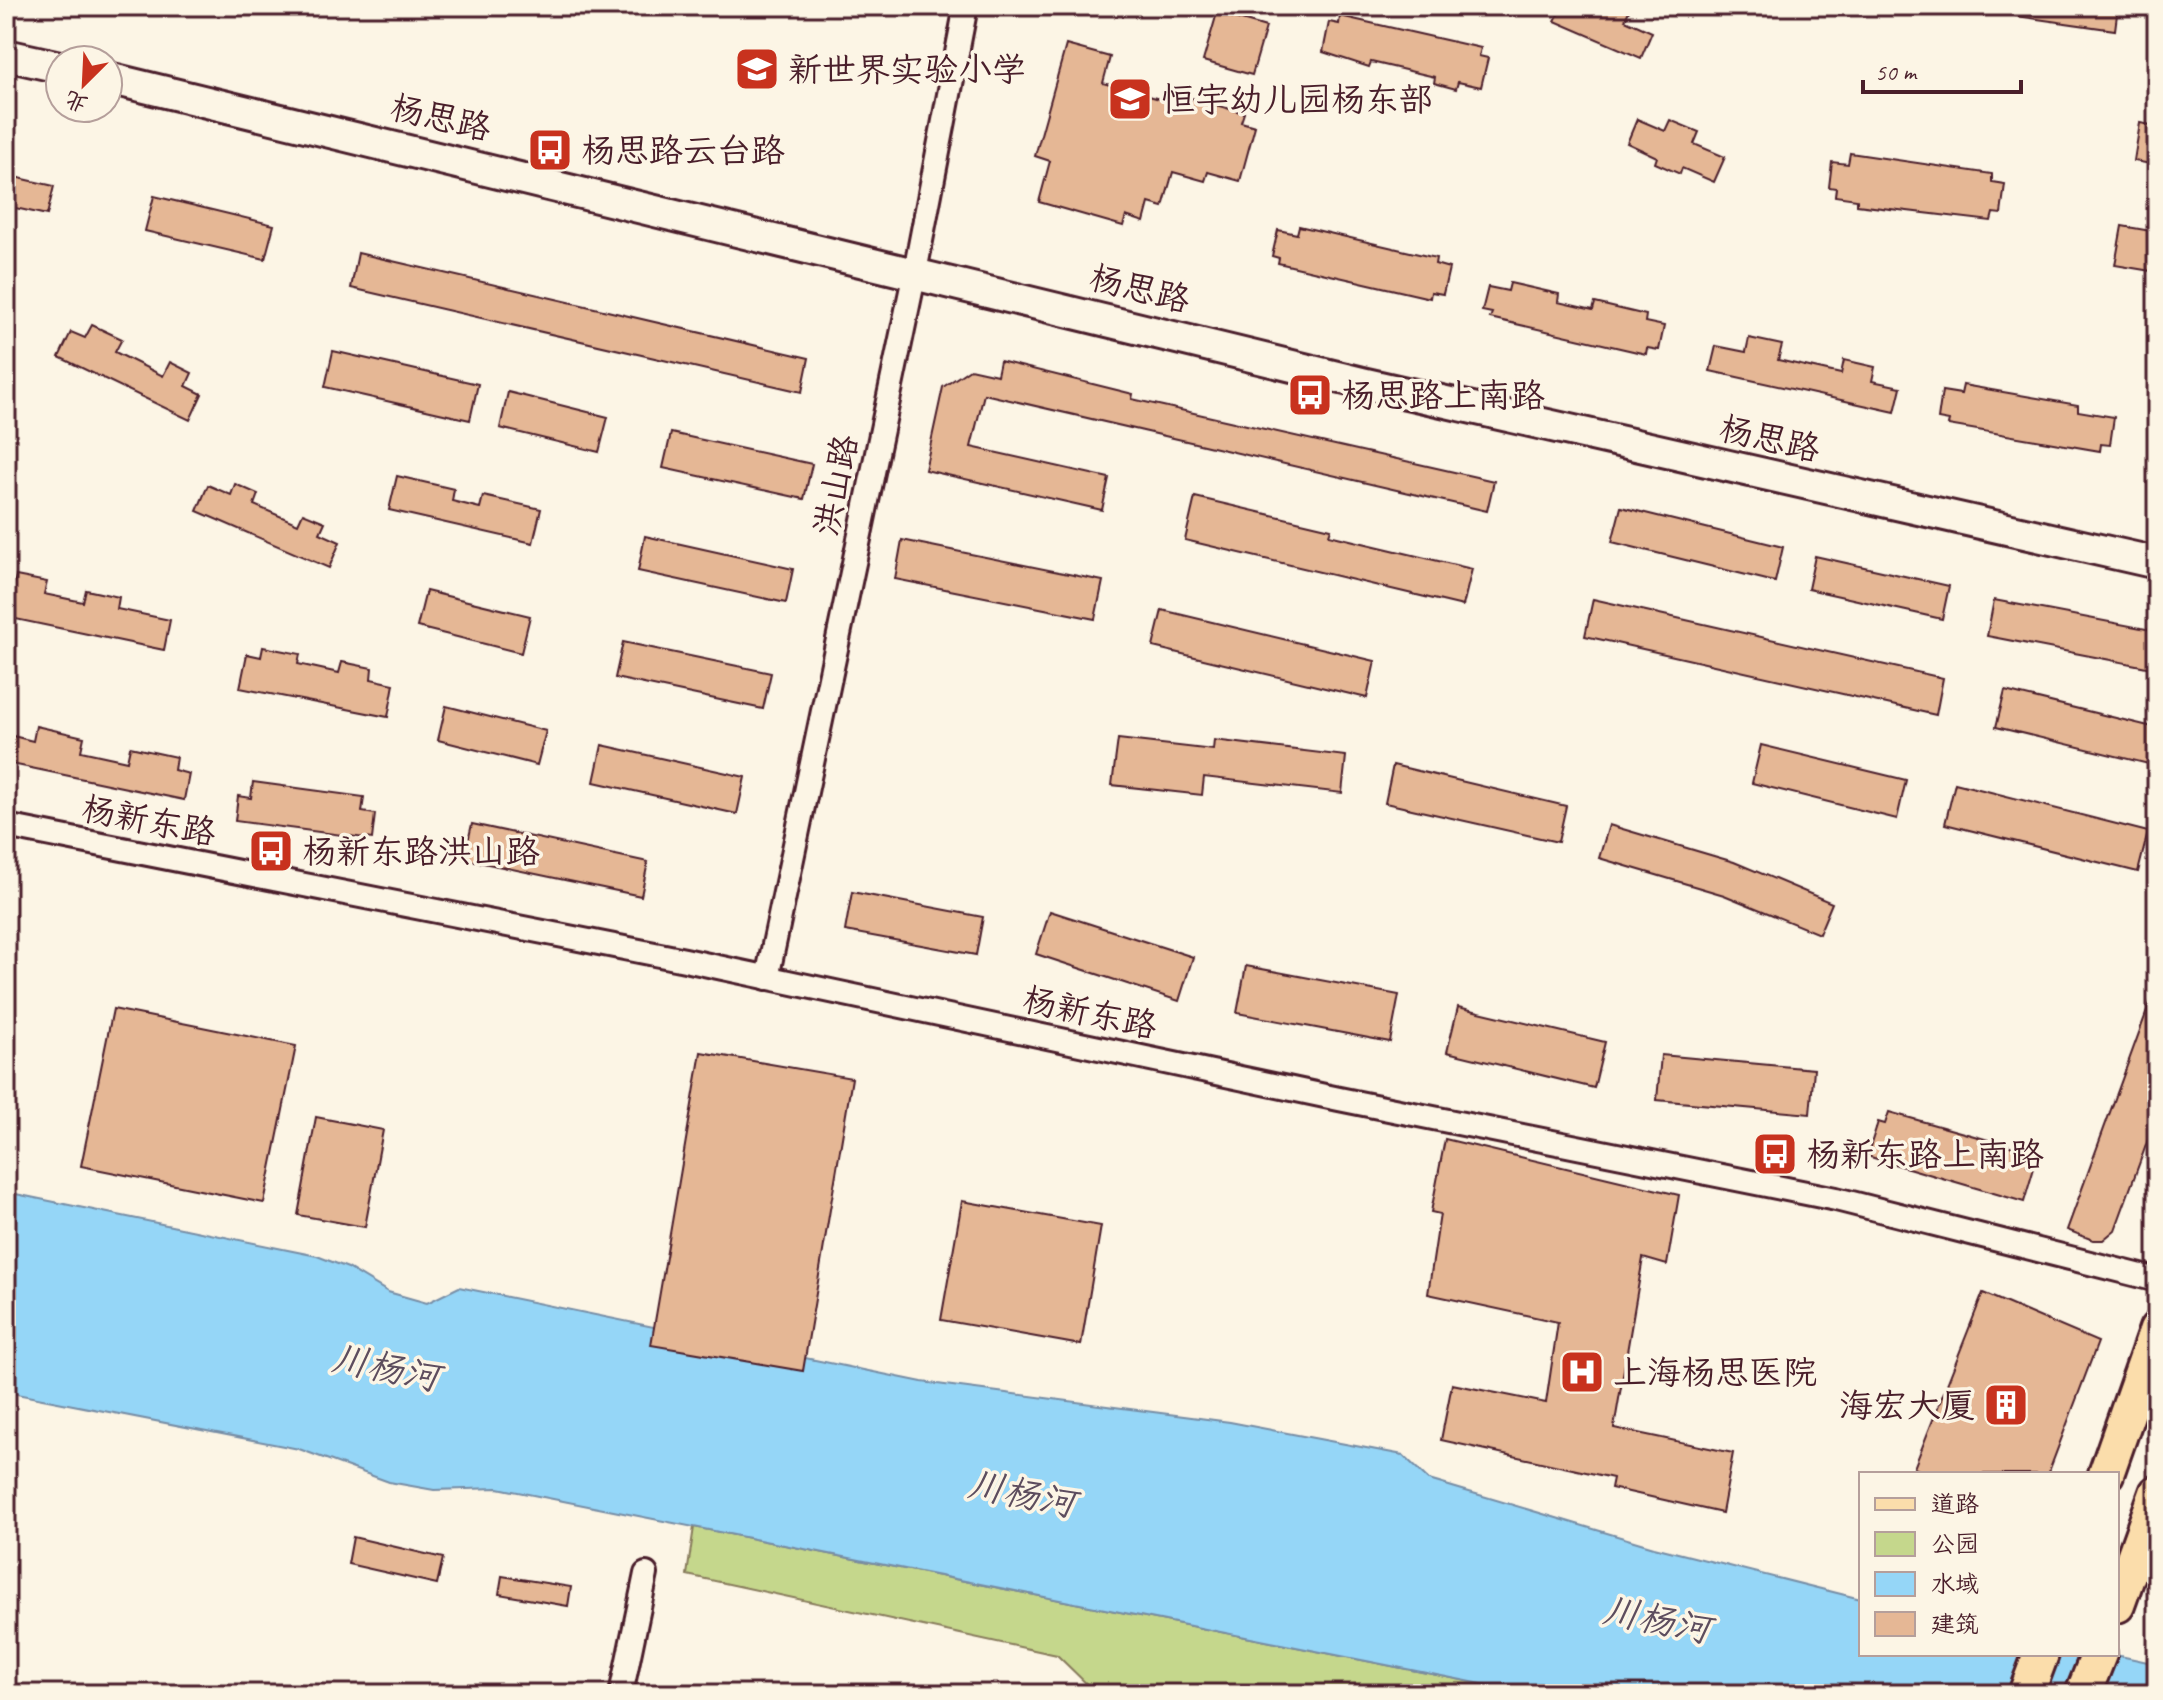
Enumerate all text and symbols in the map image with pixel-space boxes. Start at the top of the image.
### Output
north arrow [44,44,124,124]
scale bar [1863,44,2021,94]
school or university icon: 新世界实验小学 [733,45,781,93]
place label: 新世界实验小学 [788,48,1026,91]
text: 50 m [1875,57,1918,87]
school or university icon: 恒宇幼儿园杨东部 [1106,75,1154,123]
place label: 恒宇幼儿园杨东部 [1161,78,1433,121]
text: 北 [61,84,92,119]
street label: 杨思路 [386,85,495,150]
bus stop icon: 杨思路云台路 [526,126,574,174]
place label: 杨思路云台路 [581,129,785,172]
street label: 杨思路 [1085,255,1195,322]
bus stop icon: 杨思路上南路 [1286,371,1334,419]
place label: 杨思路上南路 [1341,374,1545,417]
street label: 杨思路 [1715,406,1824,471]
street label: 洪山路 [804,431,867,539]
street label: 杨新东路 [78,786,220,855]
bus stop icon: 杨新东路洪山路 [247,827,295,875]
place label: 杨新东路洪山路 [302,830,540,873]
street label: 杨新东路 [1019,977,1161,1048]
bus stop icon: 杨新东路上南路 [1751,1130,1799,1178]
place label: 杨新东路上南路 [1806,1133,2044,1176]
water label: 川杨河 [328,1335,448,1402]
hospital icon: 上海杨思医院 [1558,1348,1606,1396]
place label: 上海杨思医院 [1613,1351,1817,1394]
building icon: 海宏大厦 [1982,1381,2030,1429]
place label: 海宏大厦 [1839,1384,1975,1427]
water label: 川杨河 [964,1461,1084,1528]
legend [1859,1472,2119,1656]
text: 道路 [1931,1489,1979,1519]
text: 公园 [1931,1529,1979,1559]
text: 水域 [1931,1569,1979,1599]
water label: 川杨河 [1599,1587,1719,1654]
text: 建筑 [1931,1609,1979,1639]

